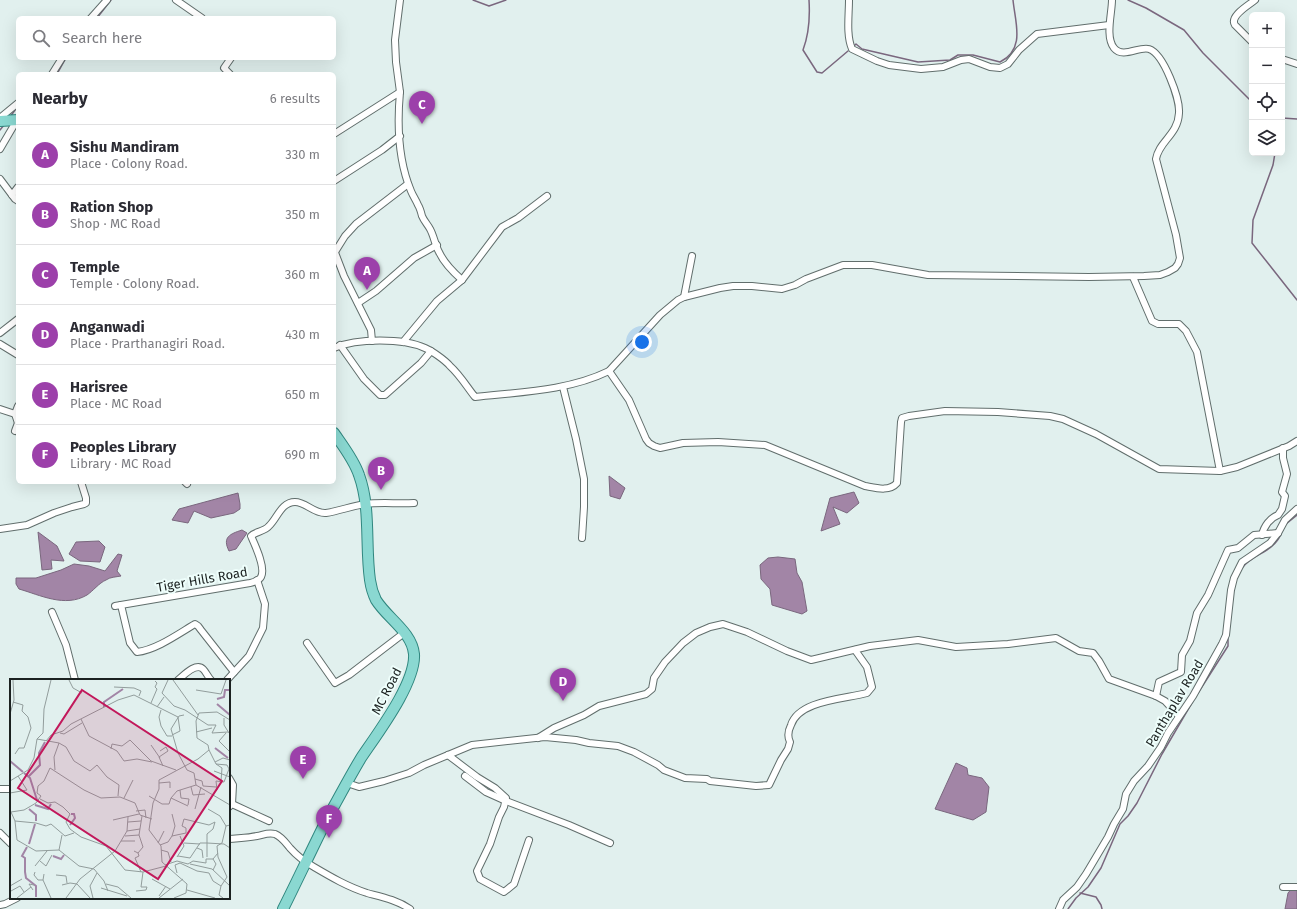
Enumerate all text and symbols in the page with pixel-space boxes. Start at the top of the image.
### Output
map controls [1249,12,1285,156]
button: + [1249,12,1285,48]
search box [16,16,336,60]
icon: search [30,27,52,49]
text: Search here [62,29,142,47]
button: − [1249,48,1285,84]
button: locate [1249,84,1285,120]
text: Nearby [32,88,87,109]
text: 6 results [270,91,320,106]
pin: C [409,91,435,124]
button: layers [1249,120,1285,156]
text: Sishu Mandiram [70,138,179,156]
text: A [41,147,49,162]
text: 330 m [285,147,320,162]
text: Place · Colony Road. [70,156,188,171]
text: Ration Shop [70,198,153,216]
text: B [41,207,49,222]
text: 350 m [285,207,320,222]
text: Shop · MC Road [70,216,161,231]
pin: A [354,257,380,290]
text: Temple [70,258,120,276]
text: C [41,267,49,282]
text: 360 m [285,267,320,282]
text: Temple · Colony Road. [70,276,199,291]
text: Anganwadi [70,318,145,336]
text: D [41,327,49,342]
text: 430 m [285,327,320,342]
your location [632,332,652,352]
text: Place · Prarthanagiri Road. [70,336,225,351]
text: Harisree [70,378,128,396]
text: E [42,387,48,402]
text: 650 m [285,387,320,402]
text: Place · MC Road [70,396,162,411]
text: Peoples Library [70,438,176,456]
text: F [42,447,48,462]
text: 690 m [285,447,320,462]
text: Library · MC Road [70,456,172,471]
pin: B [368,457,394,490]
street label: Tiger Hills Road [155,564,249,595]
street label: Panthaplav Road [1142,657,1206,750]
street label: MC Road [368,665,405,717]
pin: D [550,668,576,701]
inset map [10,679,230,899]
pin: E [290,746,316,779]
pin: F [316,805,342,838]

